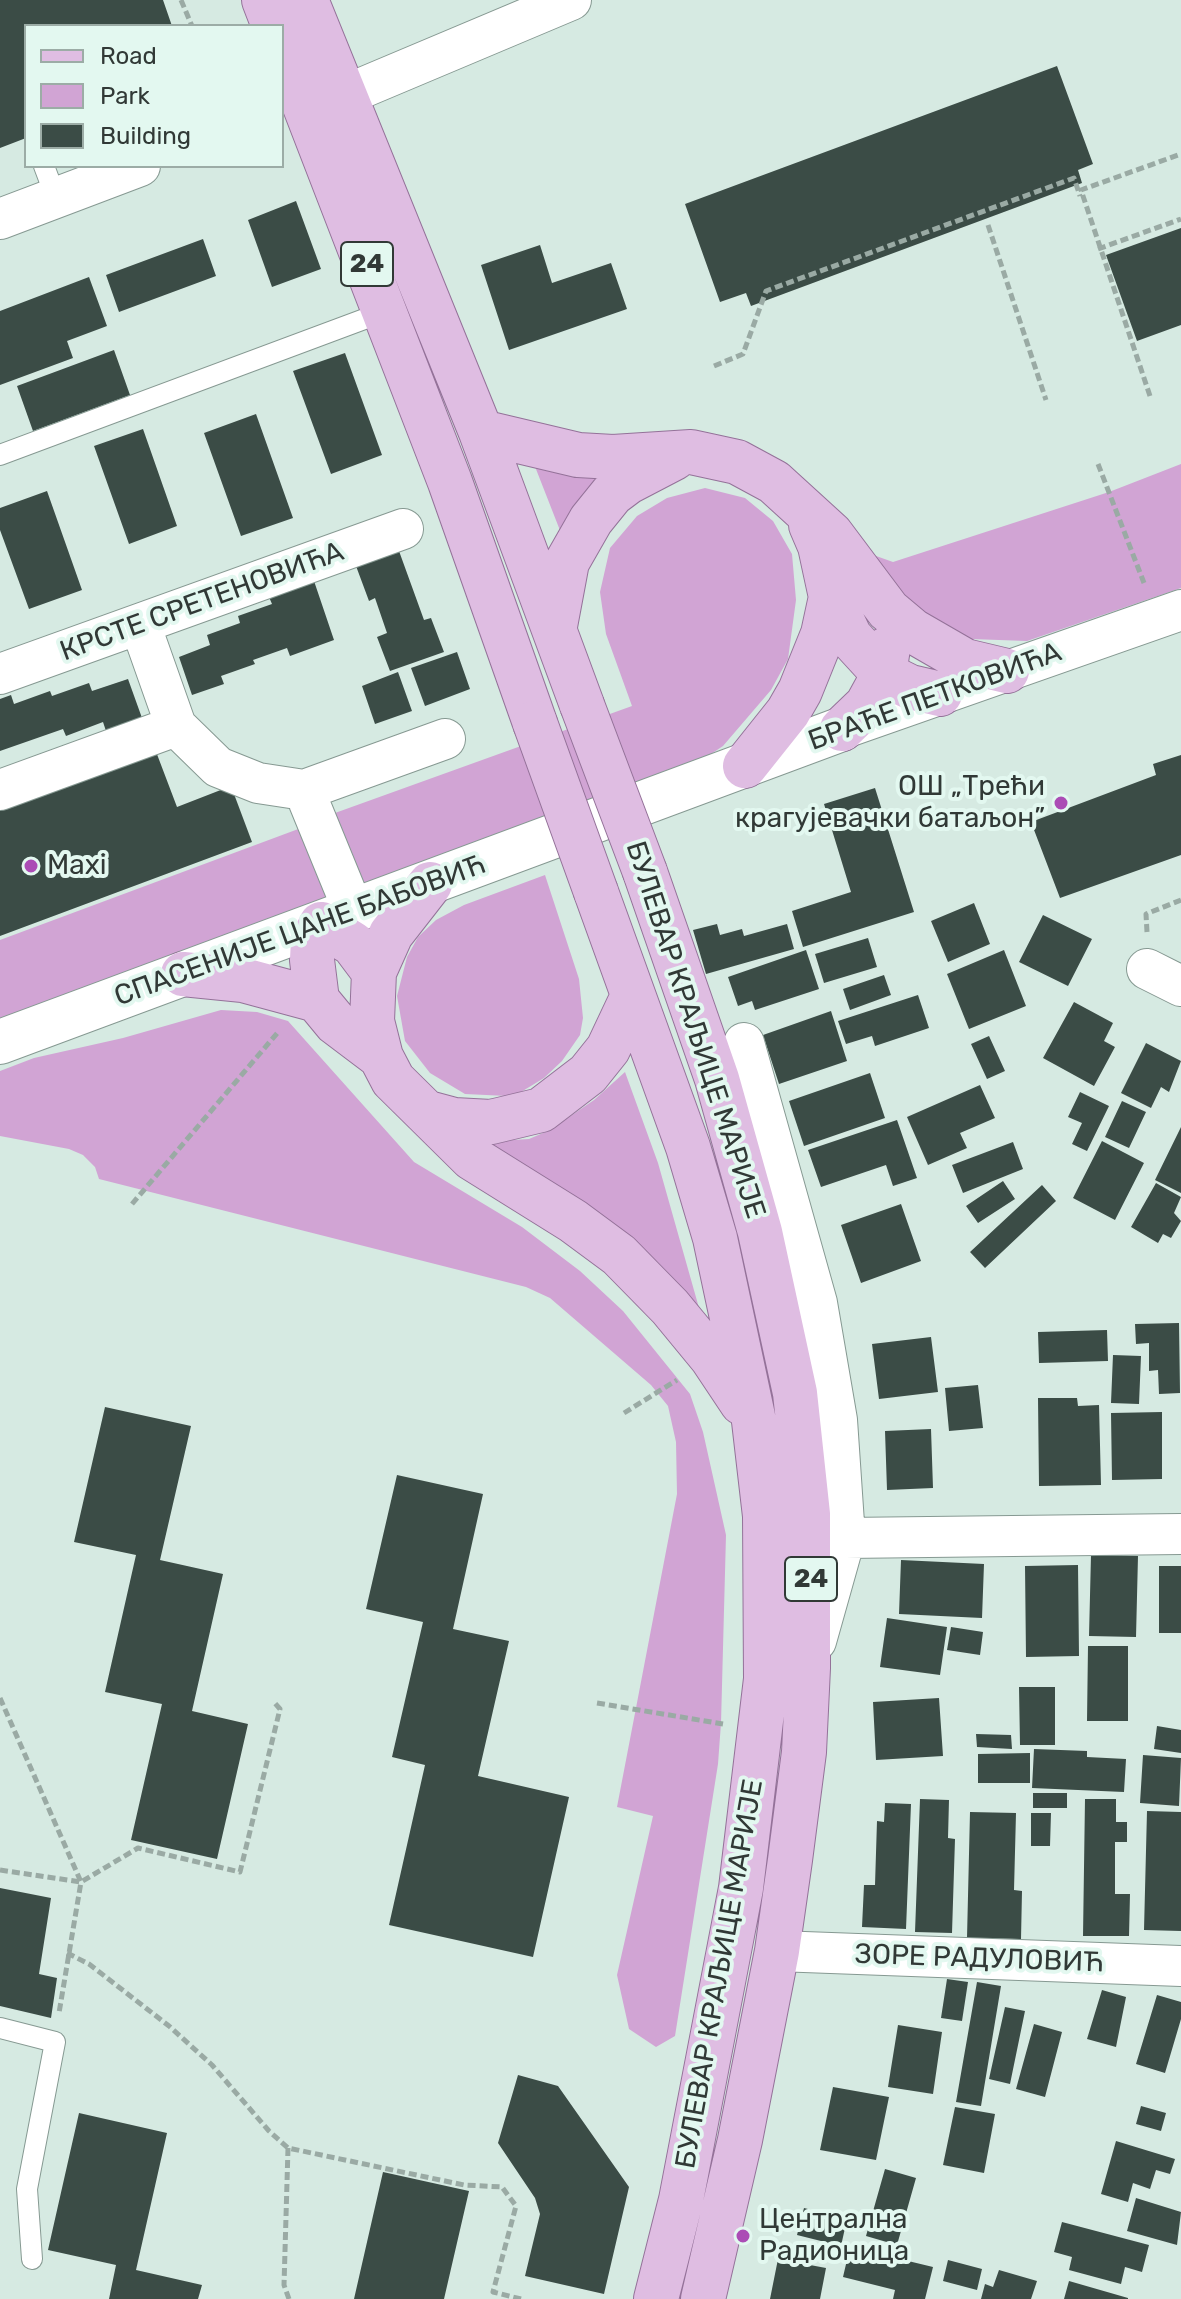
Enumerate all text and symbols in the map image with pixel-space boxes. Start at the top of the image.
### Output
legend [24,24,284,168]
text: Road [100,42,157,70]
text: Park [100,82,150,110]
text: Building [100,122,191,150]
road number: 24 [341,242,393,286]
street label: КРСТЕ СРЕТЕНОВИЋА [56,535,348,669]
street label: БРАЋЕ ПЕТКОВИЋА [804,636,1066,758]
place label: ОШ „Трећи крагујевачки батаљон” [735,770,1045,836]
marker: ОШ „Трећи крагујевачки батаљон” [1052,794,1070,812]
street label: БУЛЕВАР КРАЉИЦЕ МАРИЈЕ [618,837,772,1223]
street label: СПАСЕНИЈЕ ЦАНЕ БАБОВИЋ [110,848,490,1014]
place label: Maxi [47,849,107,883]
marker: Maxi [22,857,40,875]
road number: 24 [785,1557,837,1601]
street label: БУЛЕВАР КРАЉИЦЕ МАРИЈЕ [669,1777,771,2171]
street label: ЗОРЕ РАДУЛОВИЋ [854,1938,1104,1980]
place label: Централна Радионица [759,2203,909,2269]
marker: Централна Радионица [734,2227,752,2245]

